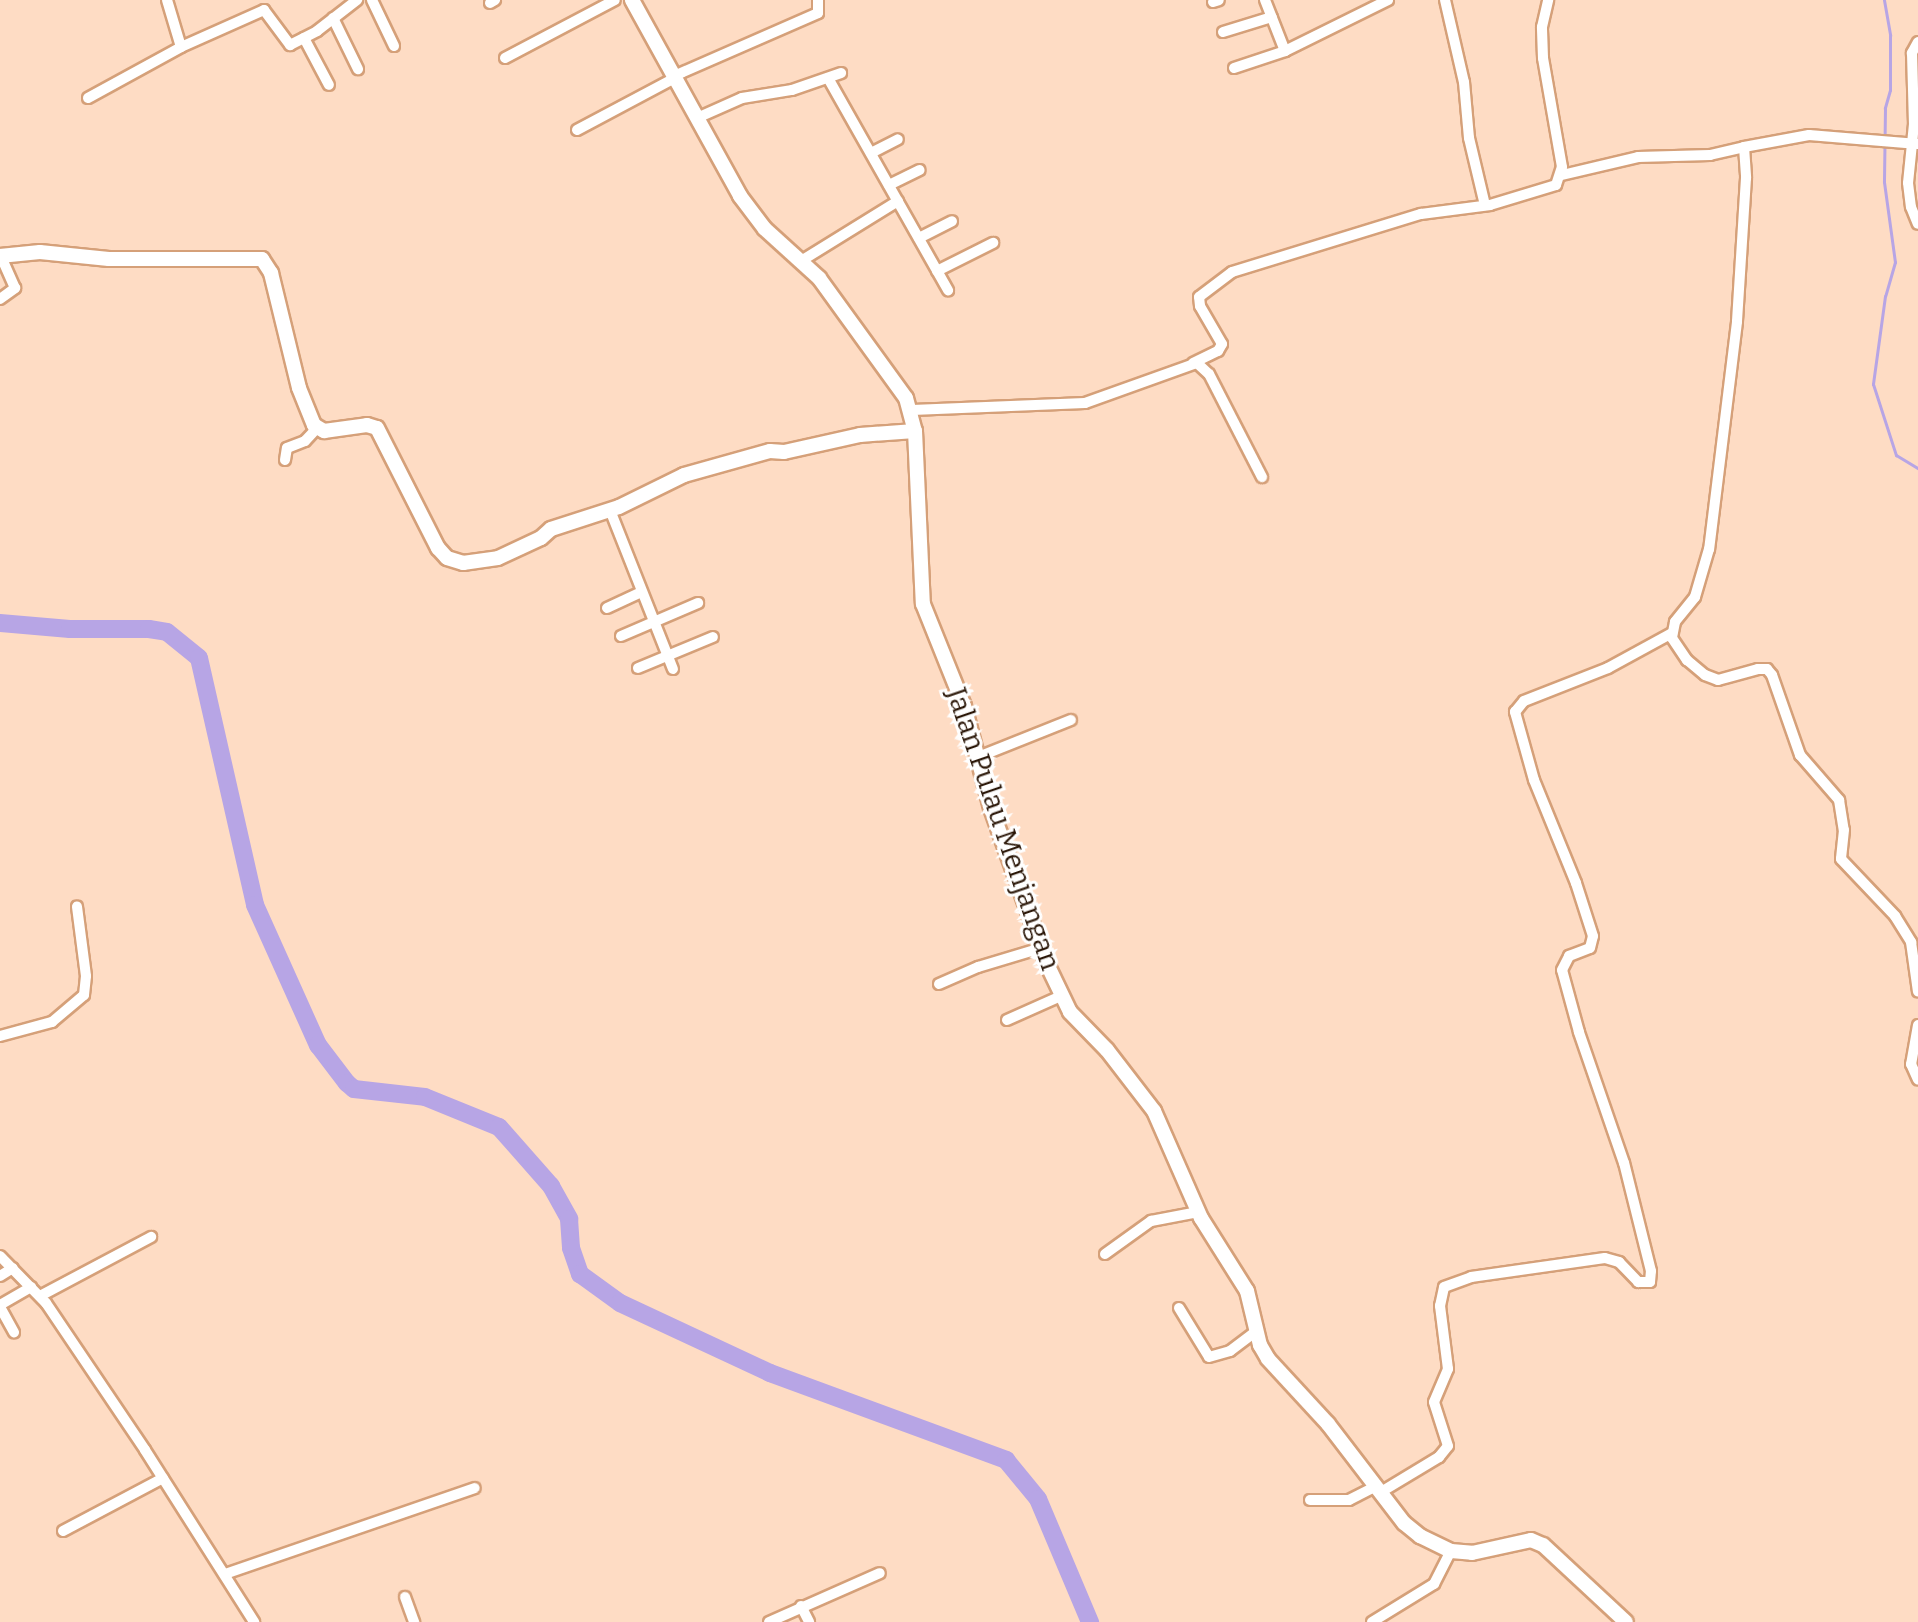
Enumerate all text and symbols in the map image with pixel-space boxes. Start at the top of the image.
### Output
street label: Jalan Pulau Menjangan [939,683,1067,975]

